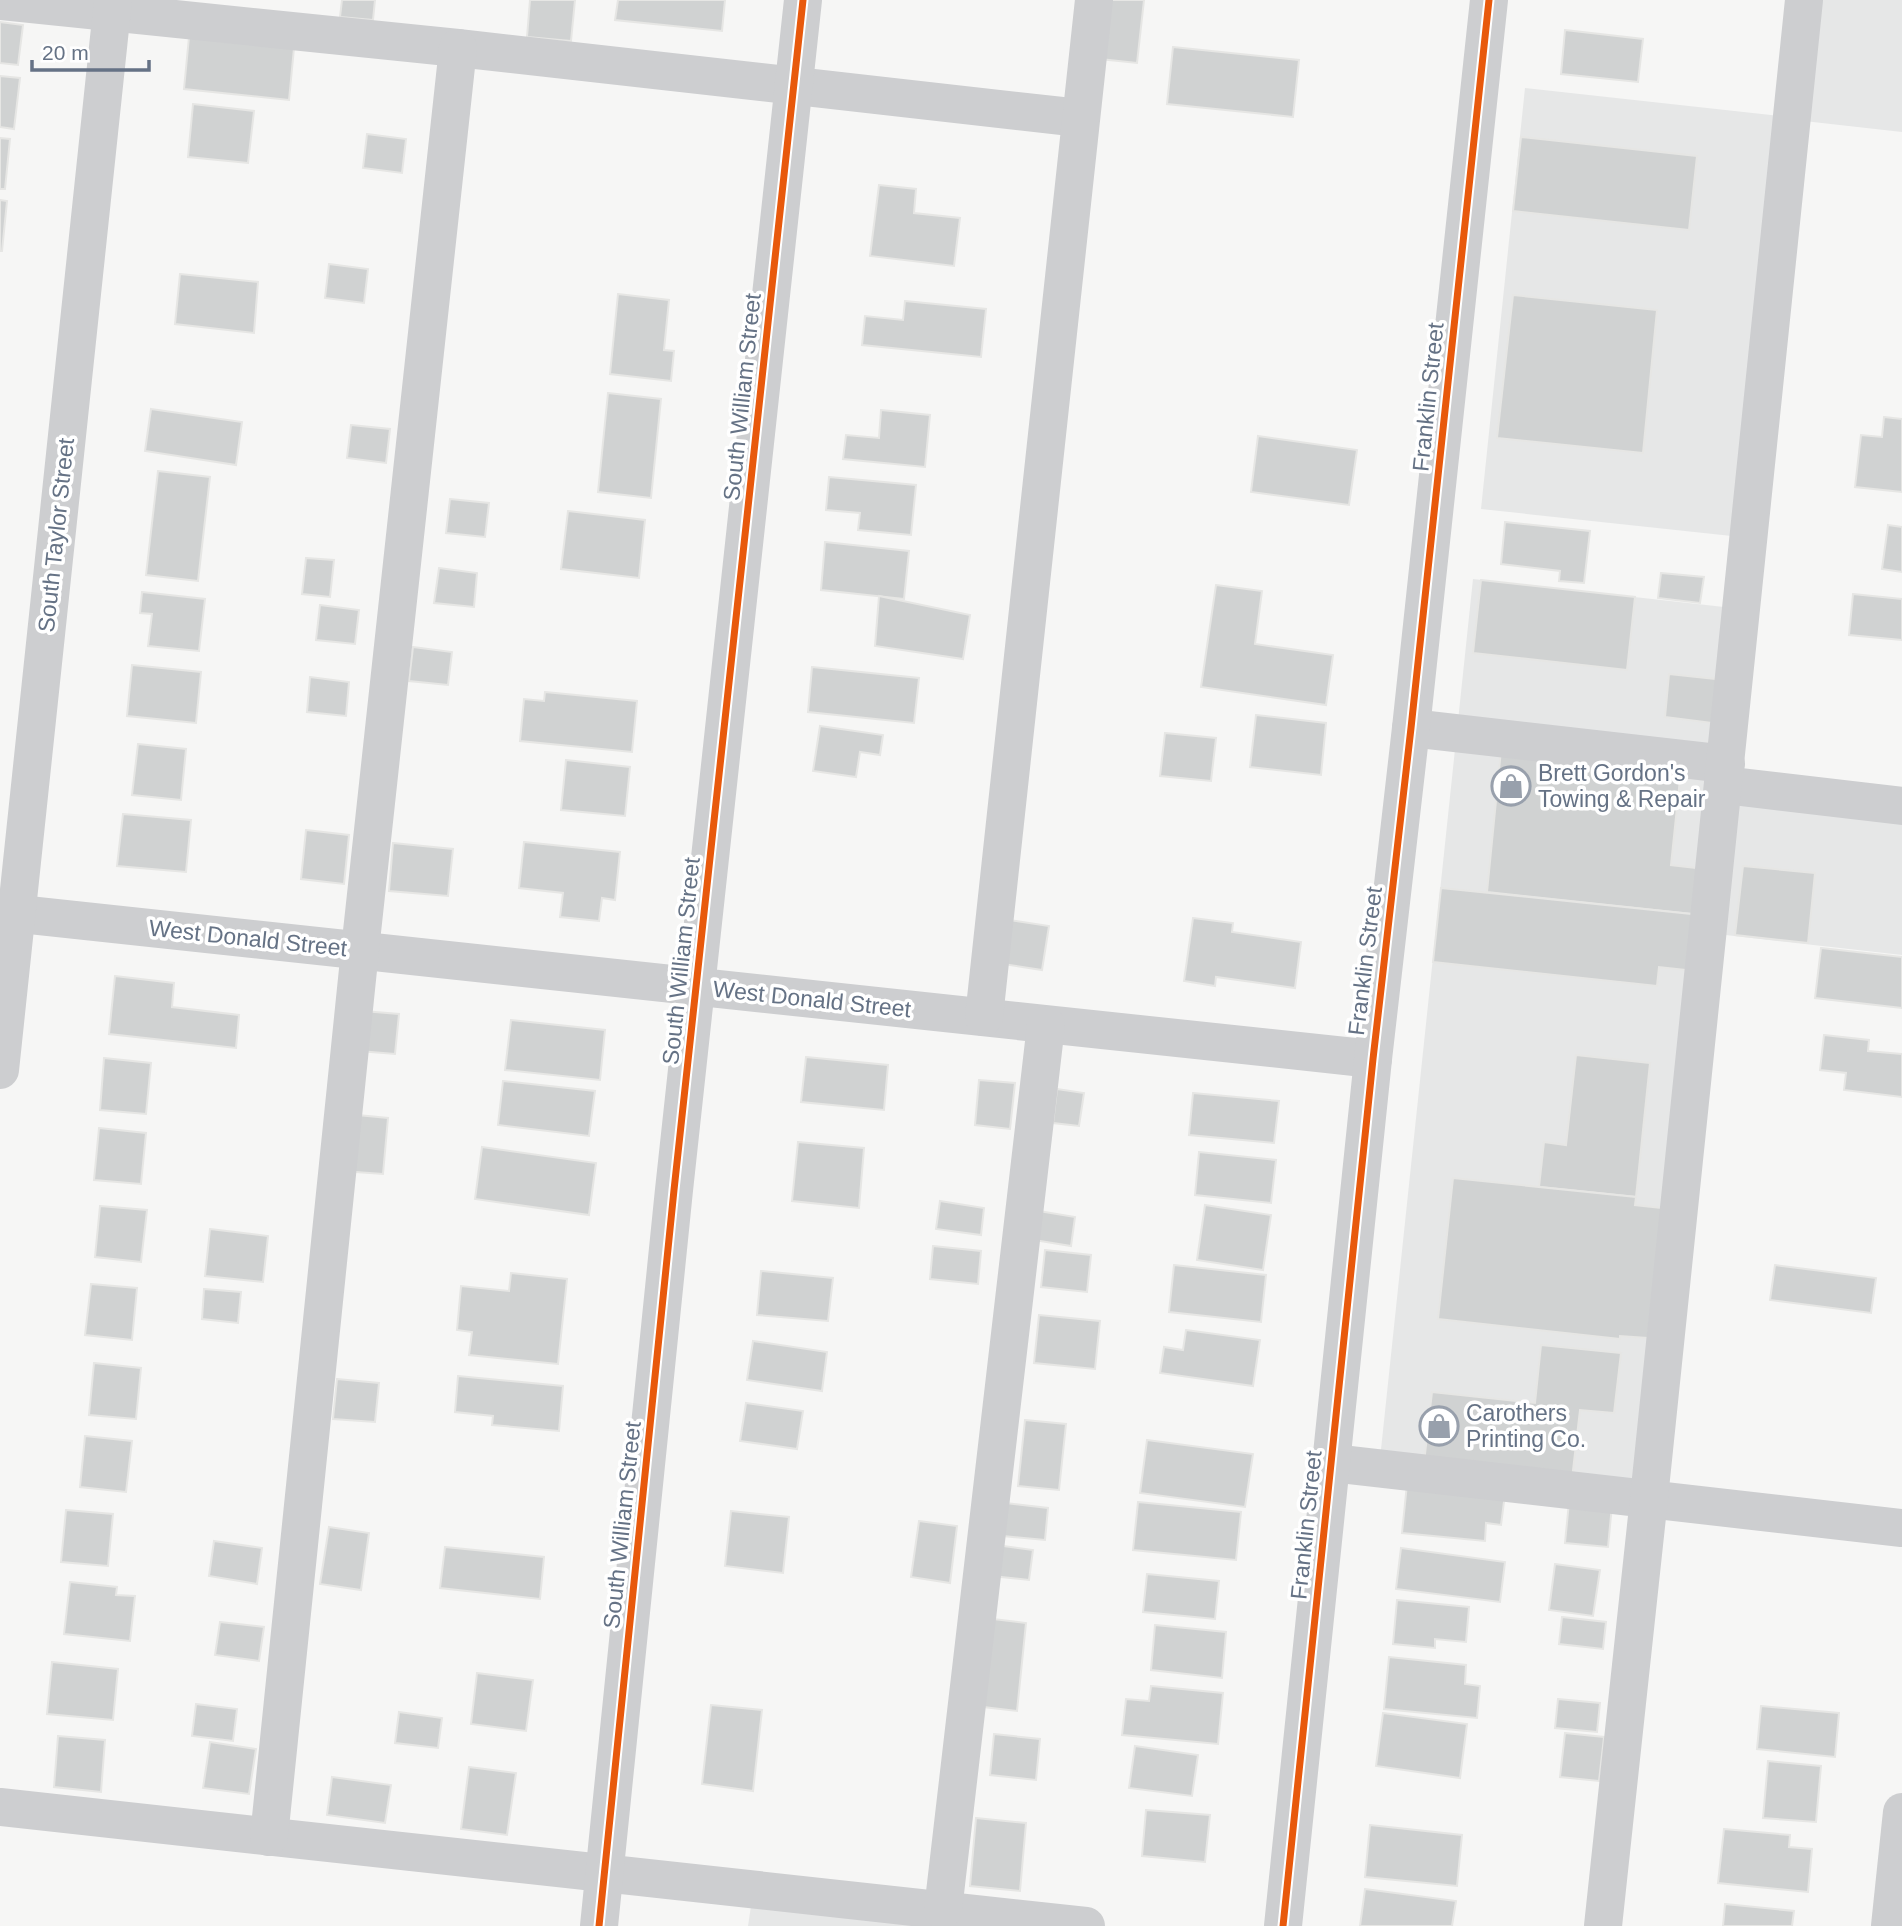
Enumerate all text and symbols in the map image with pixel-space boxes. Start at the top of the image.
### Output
scale bar [32,28,149,72]
text: 20 m [42,41,89,64]
street label: South William Street [718,291,766,502]
street label: Franklin Street [1407,321,1449,473]
street label: South Taylor Street [33,436,79,633]
place label: Brett Gordon's Towing & Repair [1538,760,1706,812]
shop icon: Brett Gordon's Towing & Repair [1490,765,1532,807]
street label: South William Street [657,855,705,1066]
street label: Franklin Street [1343,885,1387,1037]
street label: West Donald Street [148,915,349,961]
street label: West Donald Street [712,976,913,1022]
place label: Carothers Printing Co. [1466,1400,1586,1452]
shop icon: Carothers Printing Co. [1418,1405,1460,1447]
street label: South William Street [598,1419,646,1630]
street label: Franklin Street [1285,1449,1327,1601]

